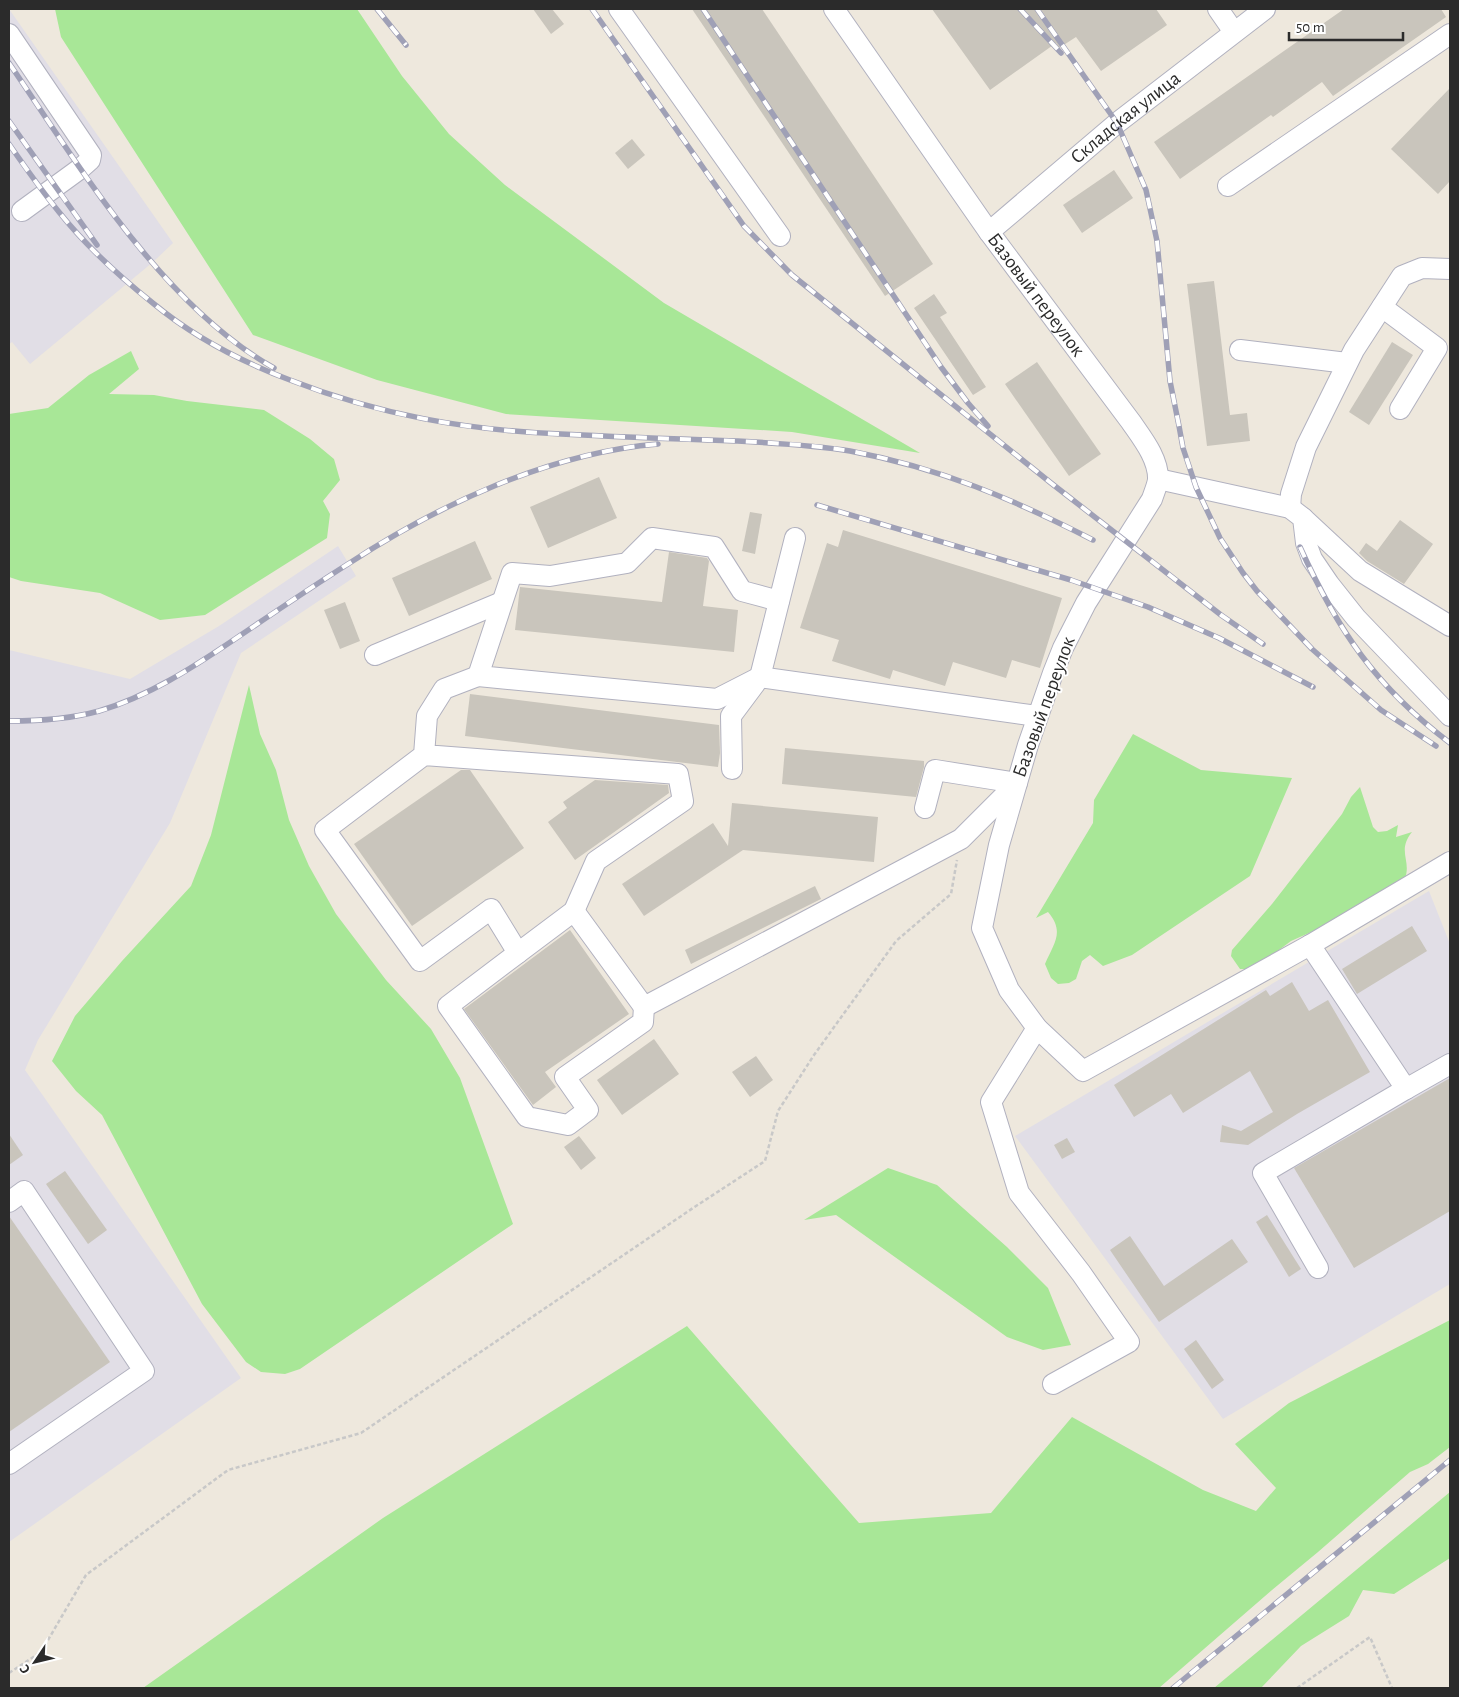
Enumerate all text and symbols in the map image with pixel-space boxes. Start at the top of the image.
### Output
scale bar [1289,10,1403,42]
text: 50 m [1296,20,1325,35]
street label: Складская улица [1067,68,1184,168]
street label: Базовый переулок [984,229,1088,360]
street label: Базовый переулок [1009,634,1079,780]
north arrow [10,1637,60,1687]
text: С [17,1661,33,1676]

